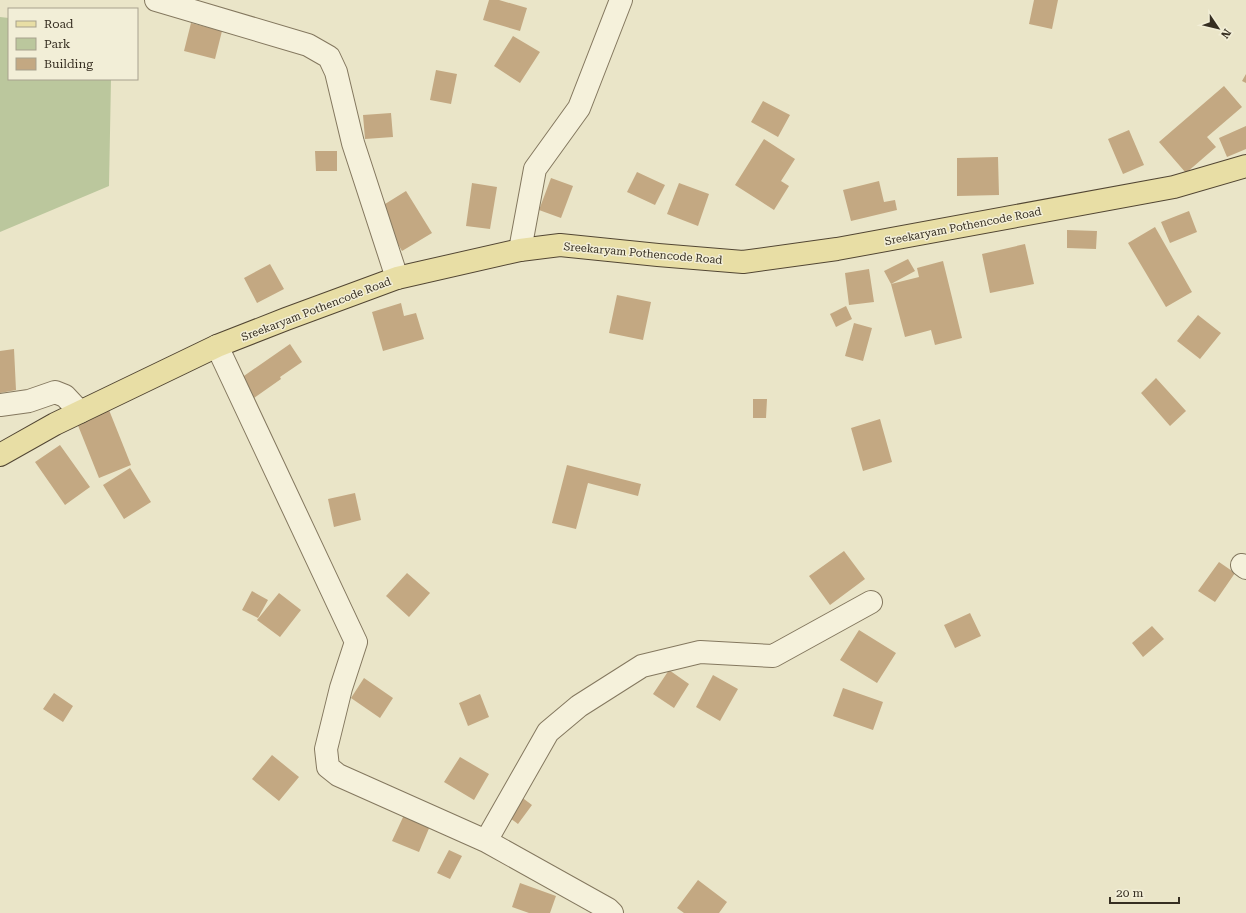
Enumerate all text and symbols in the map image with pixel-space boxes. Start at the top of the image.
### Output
legend [8,8,138,80]
north arrow [1198,8,1238,48]
text: Road [44,17,74,31]
text: N [1218,26,1234,41]
text: Park [44,37,71,51]
text: Building [44,57,93,71]
street label: Sreekaryam Pothencode Road [884,205,1043,248]
street label: Sreekaryam Pothencode Road [563,240,723,267]
street label: Sreekaryam Pothencode Road [239,275,393,344]
scale bar [1110,879,1179,905]
text: 20 m [1116,886,1143,900]

